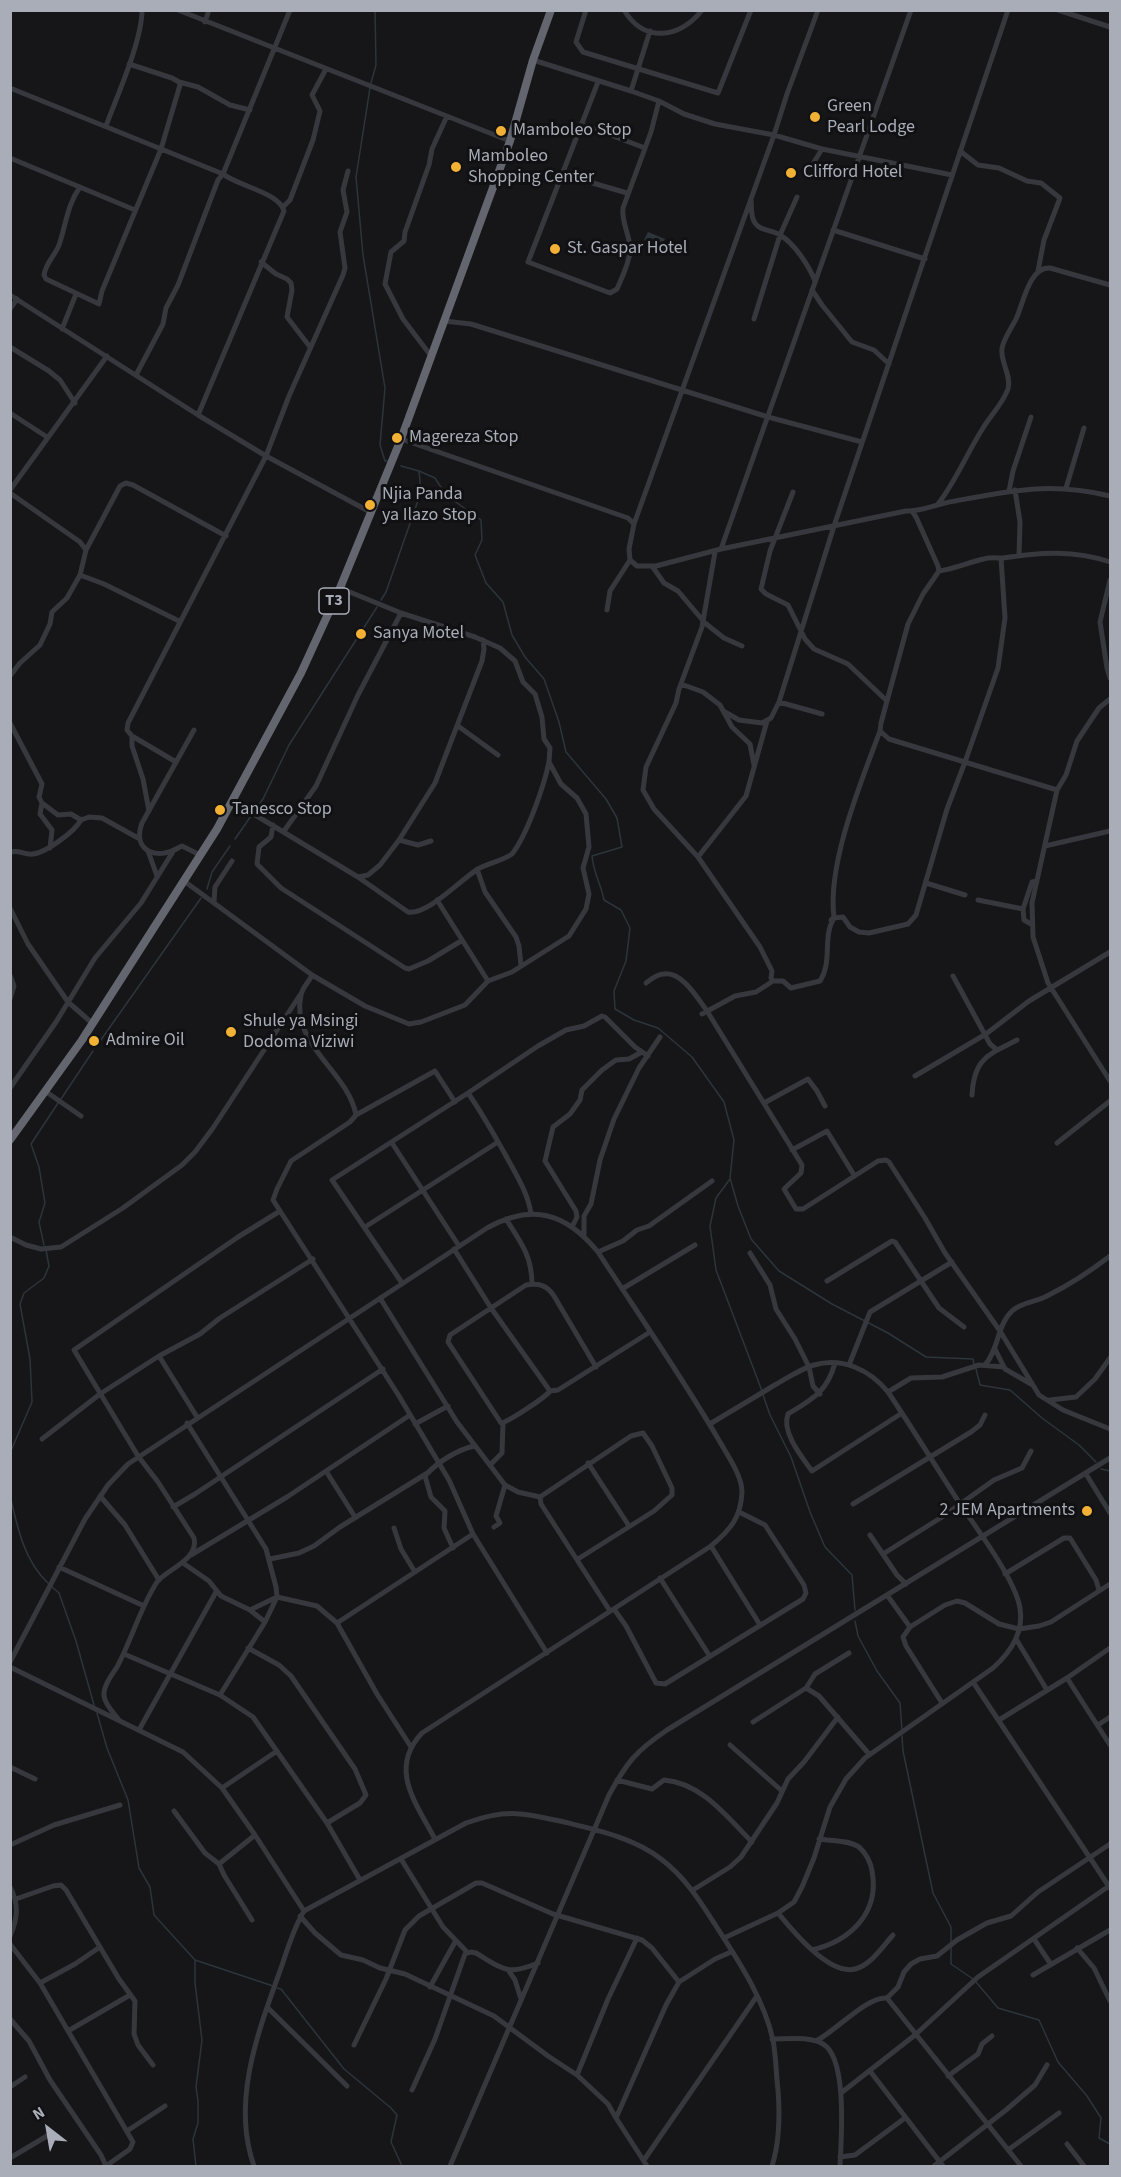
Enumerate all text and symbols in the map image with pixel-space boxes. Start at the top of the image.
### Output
place label: Green Pearl Lodge [827,96,915,138]
marker: Green Pearl Lodge [808,110,822,124]
place label: Mamboleo Stop [513,120,631,142]
marker: Mamboleo Stop [494,124,508,138]
place label: Mamboleo Shopping Center [468,146,594,188]
marker: Mamboleo Shopping Center [449,160,463,174]
place label: Clifford Hotel [803,162,902,184]
marker: Clifford Hotel [784,166,798,180]
place label: St. Gaspar Hotel [567,238,687,260]
marker: St. Gaspar Hotel [548,242,562,256]
place label: Magereza Stop [409,427,519,449]
marker: Magereza Stop [390,431,404,445]
place label: Njia Panda ya Ilazo Stop [382,484,477,526]
marker: Njia Panda ya Ilazo Stop [363,498,377,512]
road number: T3 [319,588,349,614]
place label: Sanya Motel [373,623,464,645]
marker: Sanya Motel [354,627,368,641]
place label: Tanesco Stop [232,799,332,821]
marker: Tanesco Stop [213,803,227,817]
place label: Shule ya Msingi Dodoma Viziwi [243,1011,358,1054]
marker: Shule ya Msingi Dodoma Viziwi [224,1025,238,1039]
place label: Admire Oil [106,1030,185,1052]
marker: Admire Oil [87,1034,101,1048]
place label: 2 JEM Apartments [940,1500,1075,1522]
marker: 2 JEM Apartments [1080,1504,1094,1518]
north arrow [18,2099,78,2159]
text: N [28,2101,49,2126]

